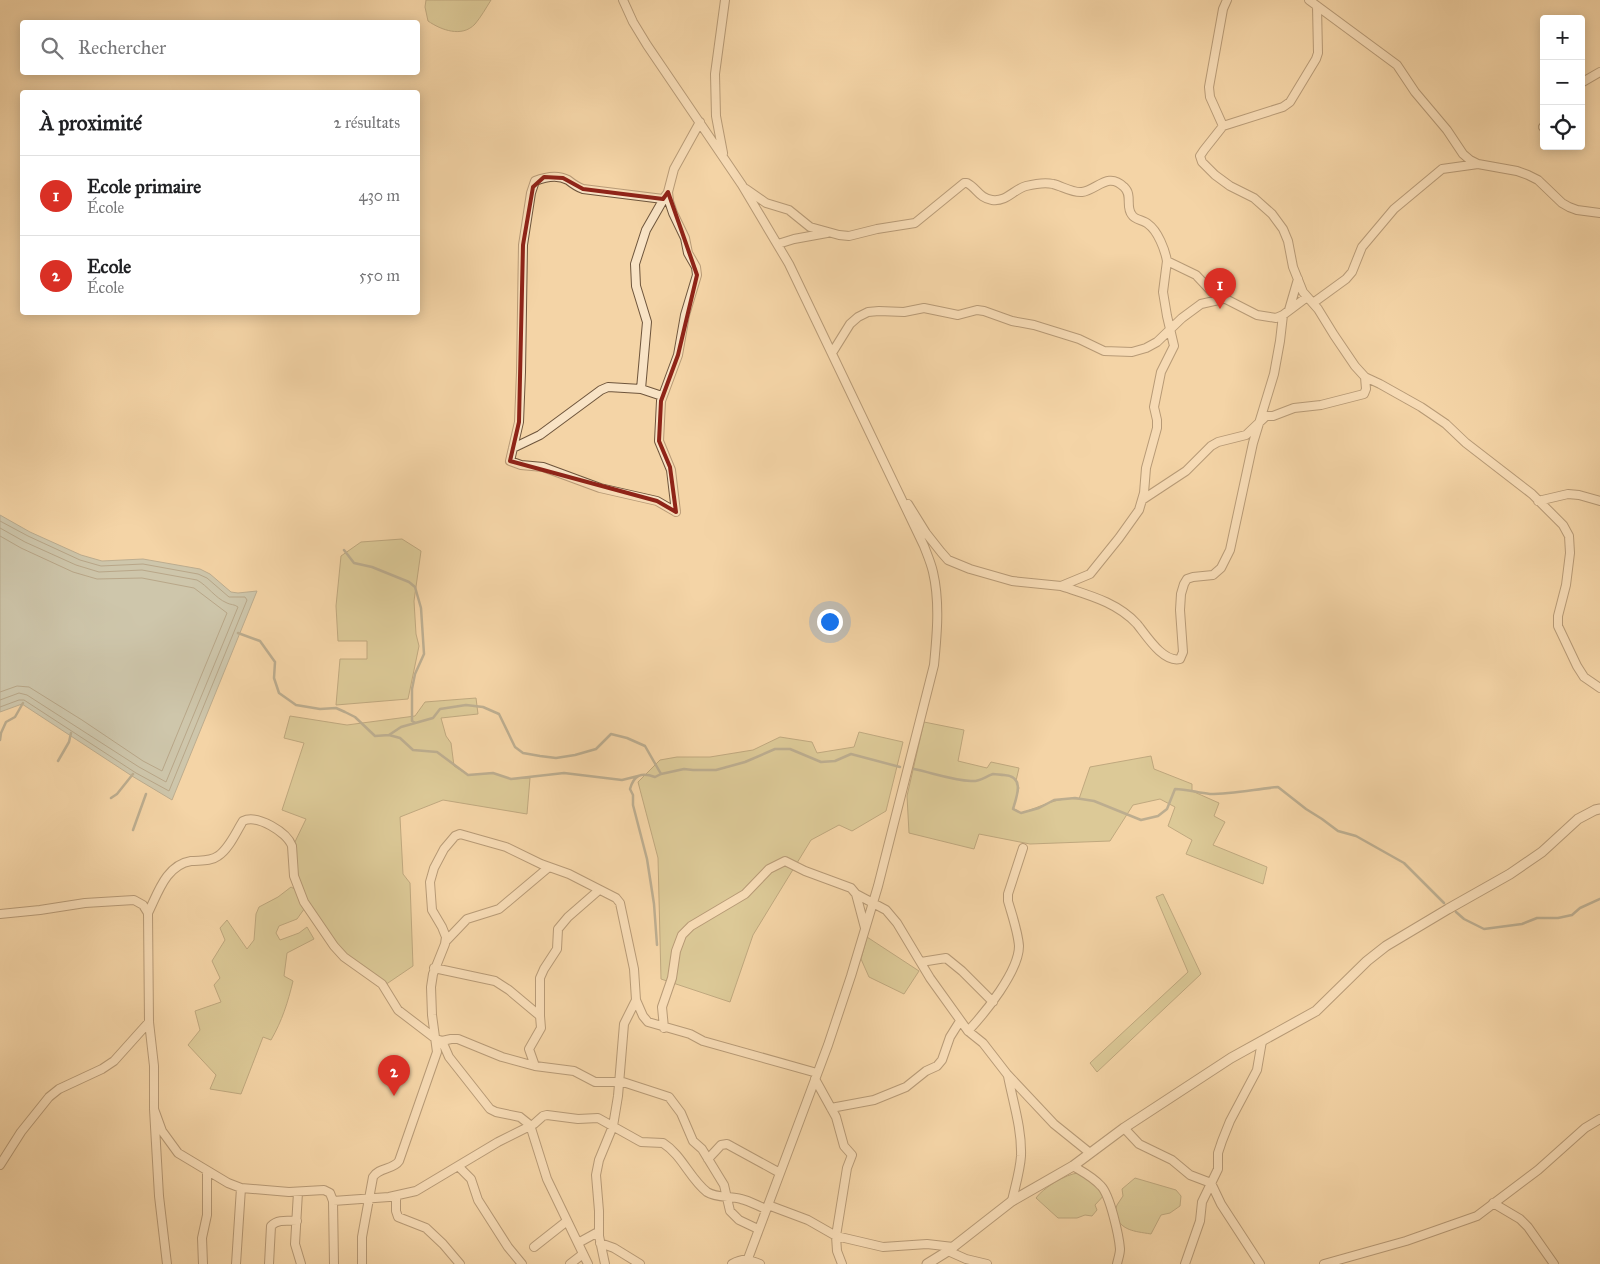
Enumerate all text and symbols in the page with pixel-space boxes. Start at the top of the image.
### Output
map controls [1540,15,1585,150]
button: + [1540,15,1585,60]
search box [20,20,420,75]
icon: search [38,34,66,62]
text: Rechercher [78,36,166,59]
button: − [1540,60,1585,105]
button: locate [1540,105,1585,150]
text: À proximité [40,110,142,136]
text: 2 résultats [334,113,400,132]
text: Ecole primaire [87,175,201,198]
text: 1 [53,186,59,205]
text: 430 m [358,186,400,205]
text: École [87,198,124,217]
text: Ecole [87,255,131,278]
text: 2 [52,266,60,285]
text: 550 m [359,266,400,285]
pin: 1 [1204,268,1236,309]
text: École [87,278,124,297]
your location [817,609,843,635]
pin: 2 [378,1055,410,1096]

